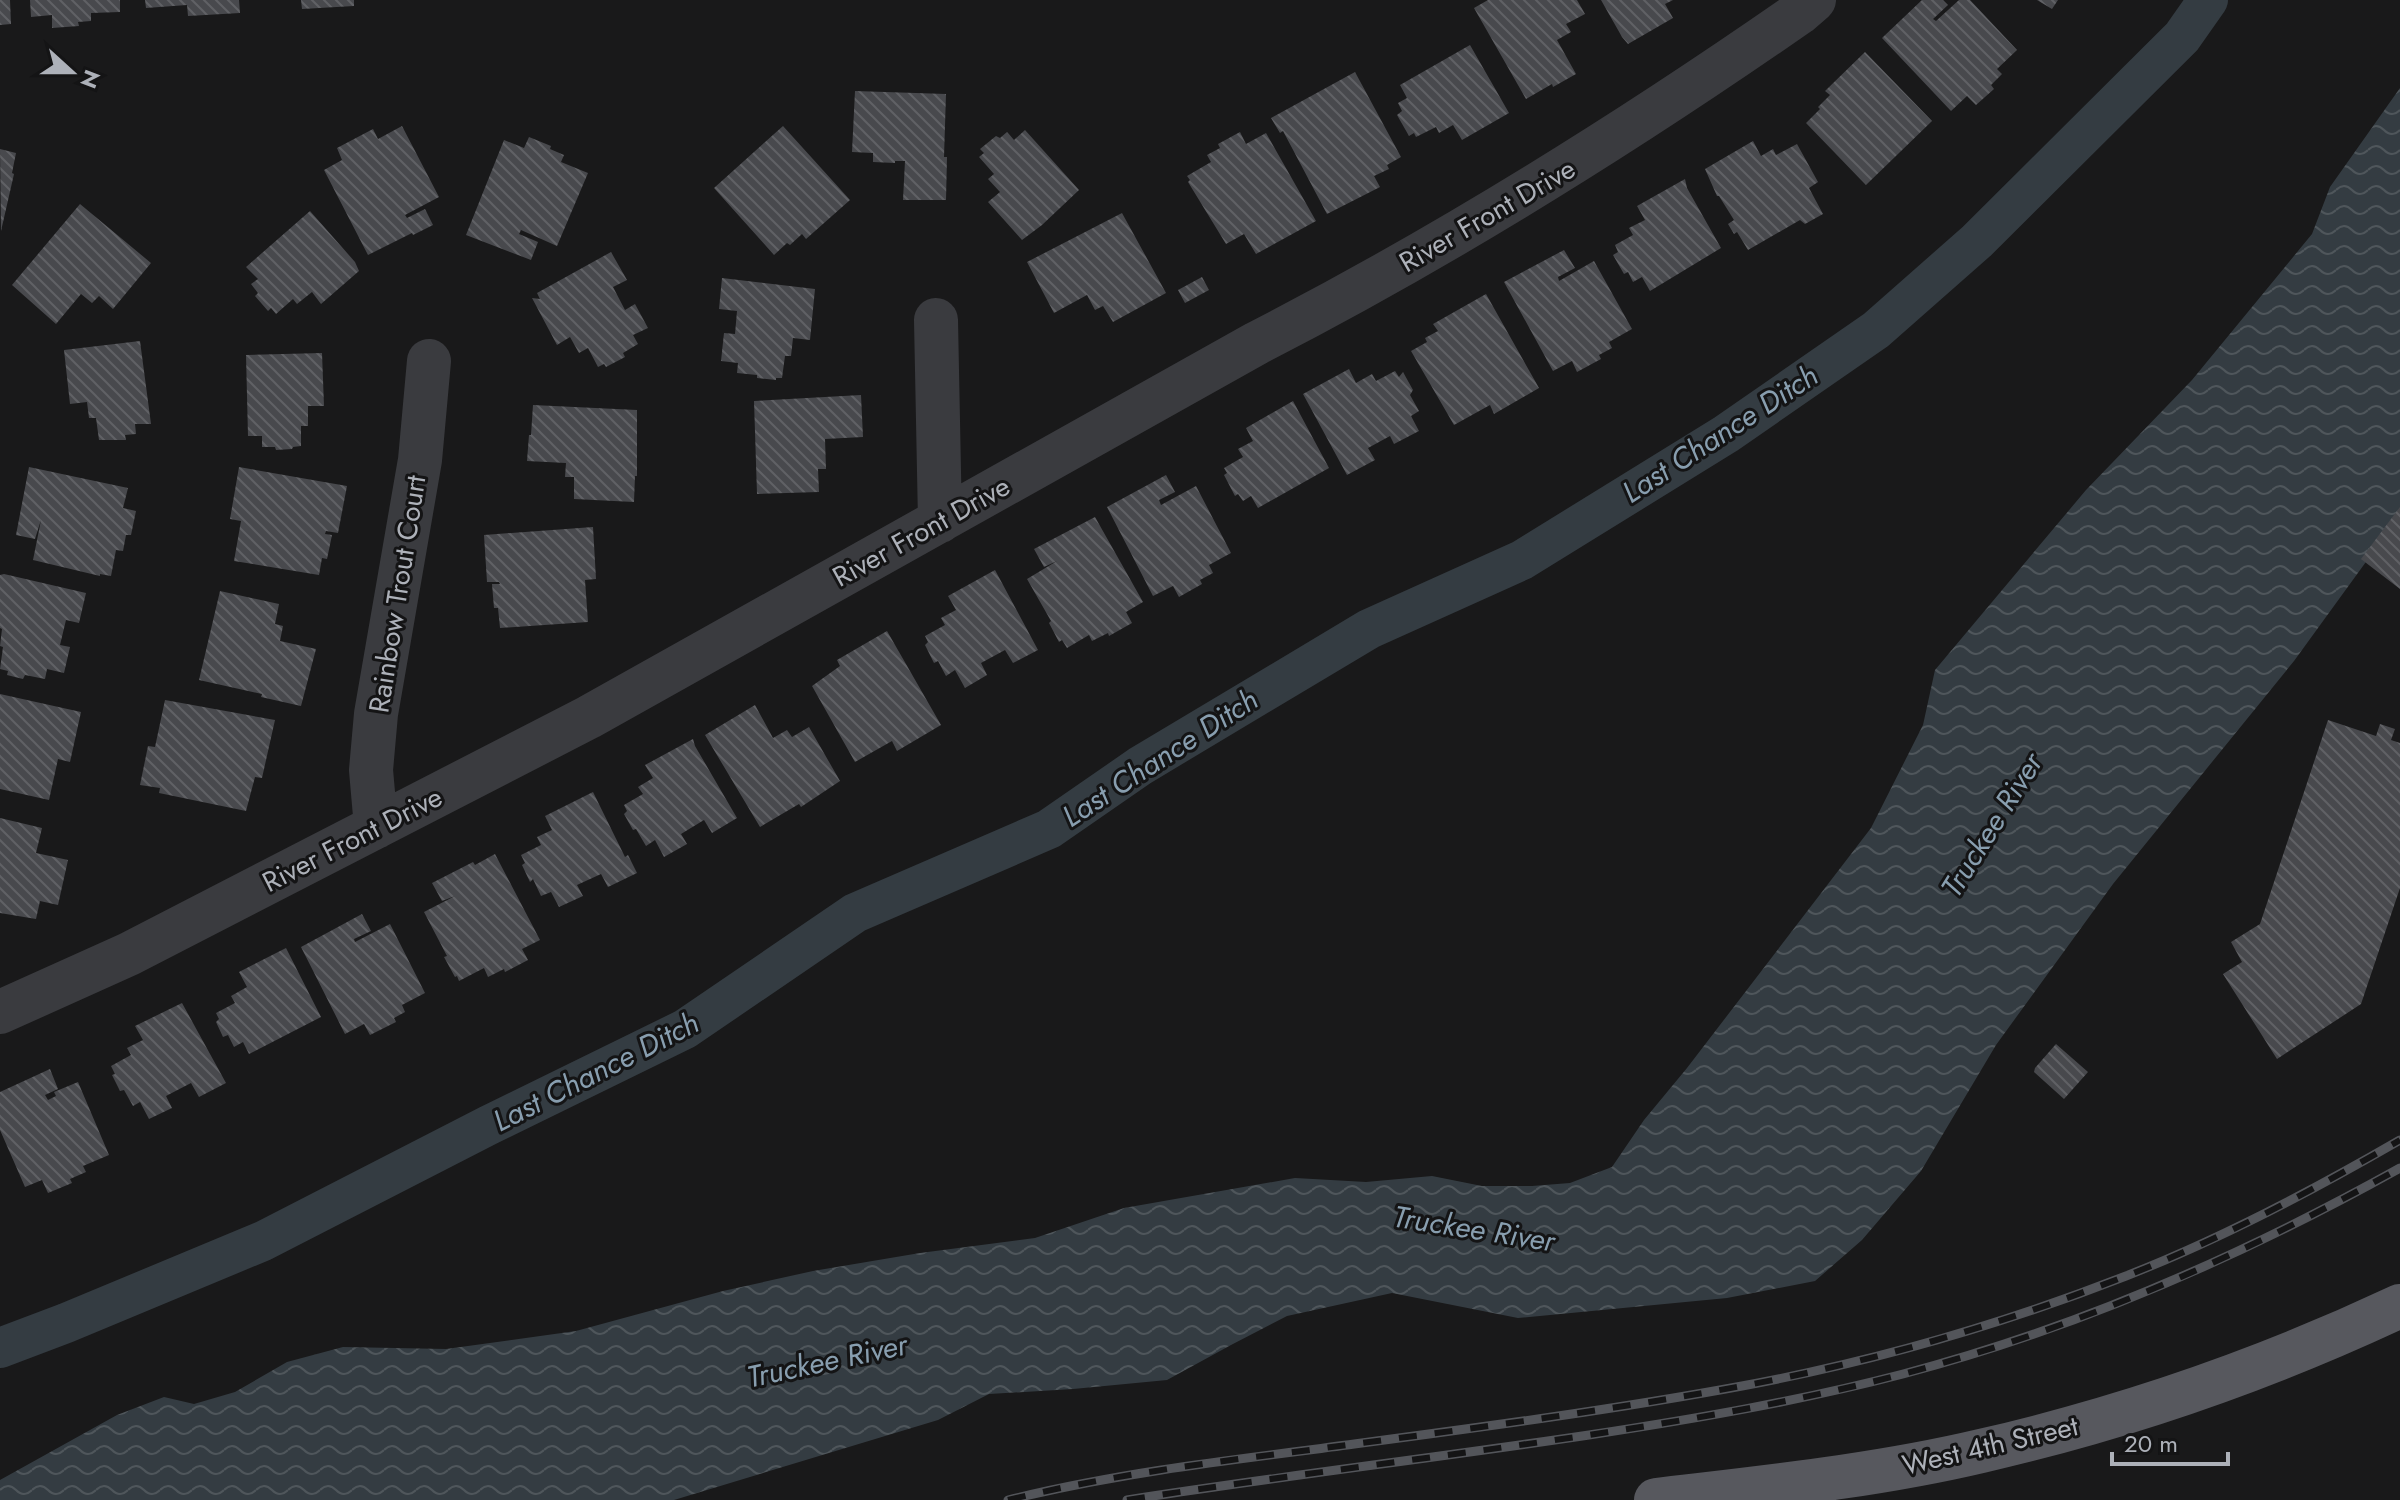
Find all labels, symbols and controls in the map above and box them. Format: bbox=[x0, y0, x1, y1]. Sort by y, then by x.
north arrow bbox=[32, 32, 112, 112]
text: N bbox=[73, 65, 109, 93]
street label: River Front Drive bbox=[1392, 148, 1583, 283]
water label: Last Chance Ditch bbox=[1613, 354, 1826, 513]
street label: River Front Drive bbox=[825, 466, 1017, 597]
street label: Rainbow Trout Court bbox=[358, 472, 437, 716]
water label: Last Chance Ditch bbox=[1053, 678, 1266, 837]
water label: Truckee River bbox=[1930, 743, 2054, 905]
street label: River Front Drive bbox=[255, 776, 449, 902]
water label: Last Chance Ditch bbox=[485, 1001, 706, 1142]
water label: Truckee River bbox=[1390, 1195, 1560, 1263]
water label: Truckee River bbox=[743, 1322, 913, 1398]
street label: West 4th Street bbox=[1898, 1405, 2082, 1486]
scale bar bbox=[2112, 1416, 2228, 1466]
text: 20 m bbox=[2124, 1426, 2178, 1461]

